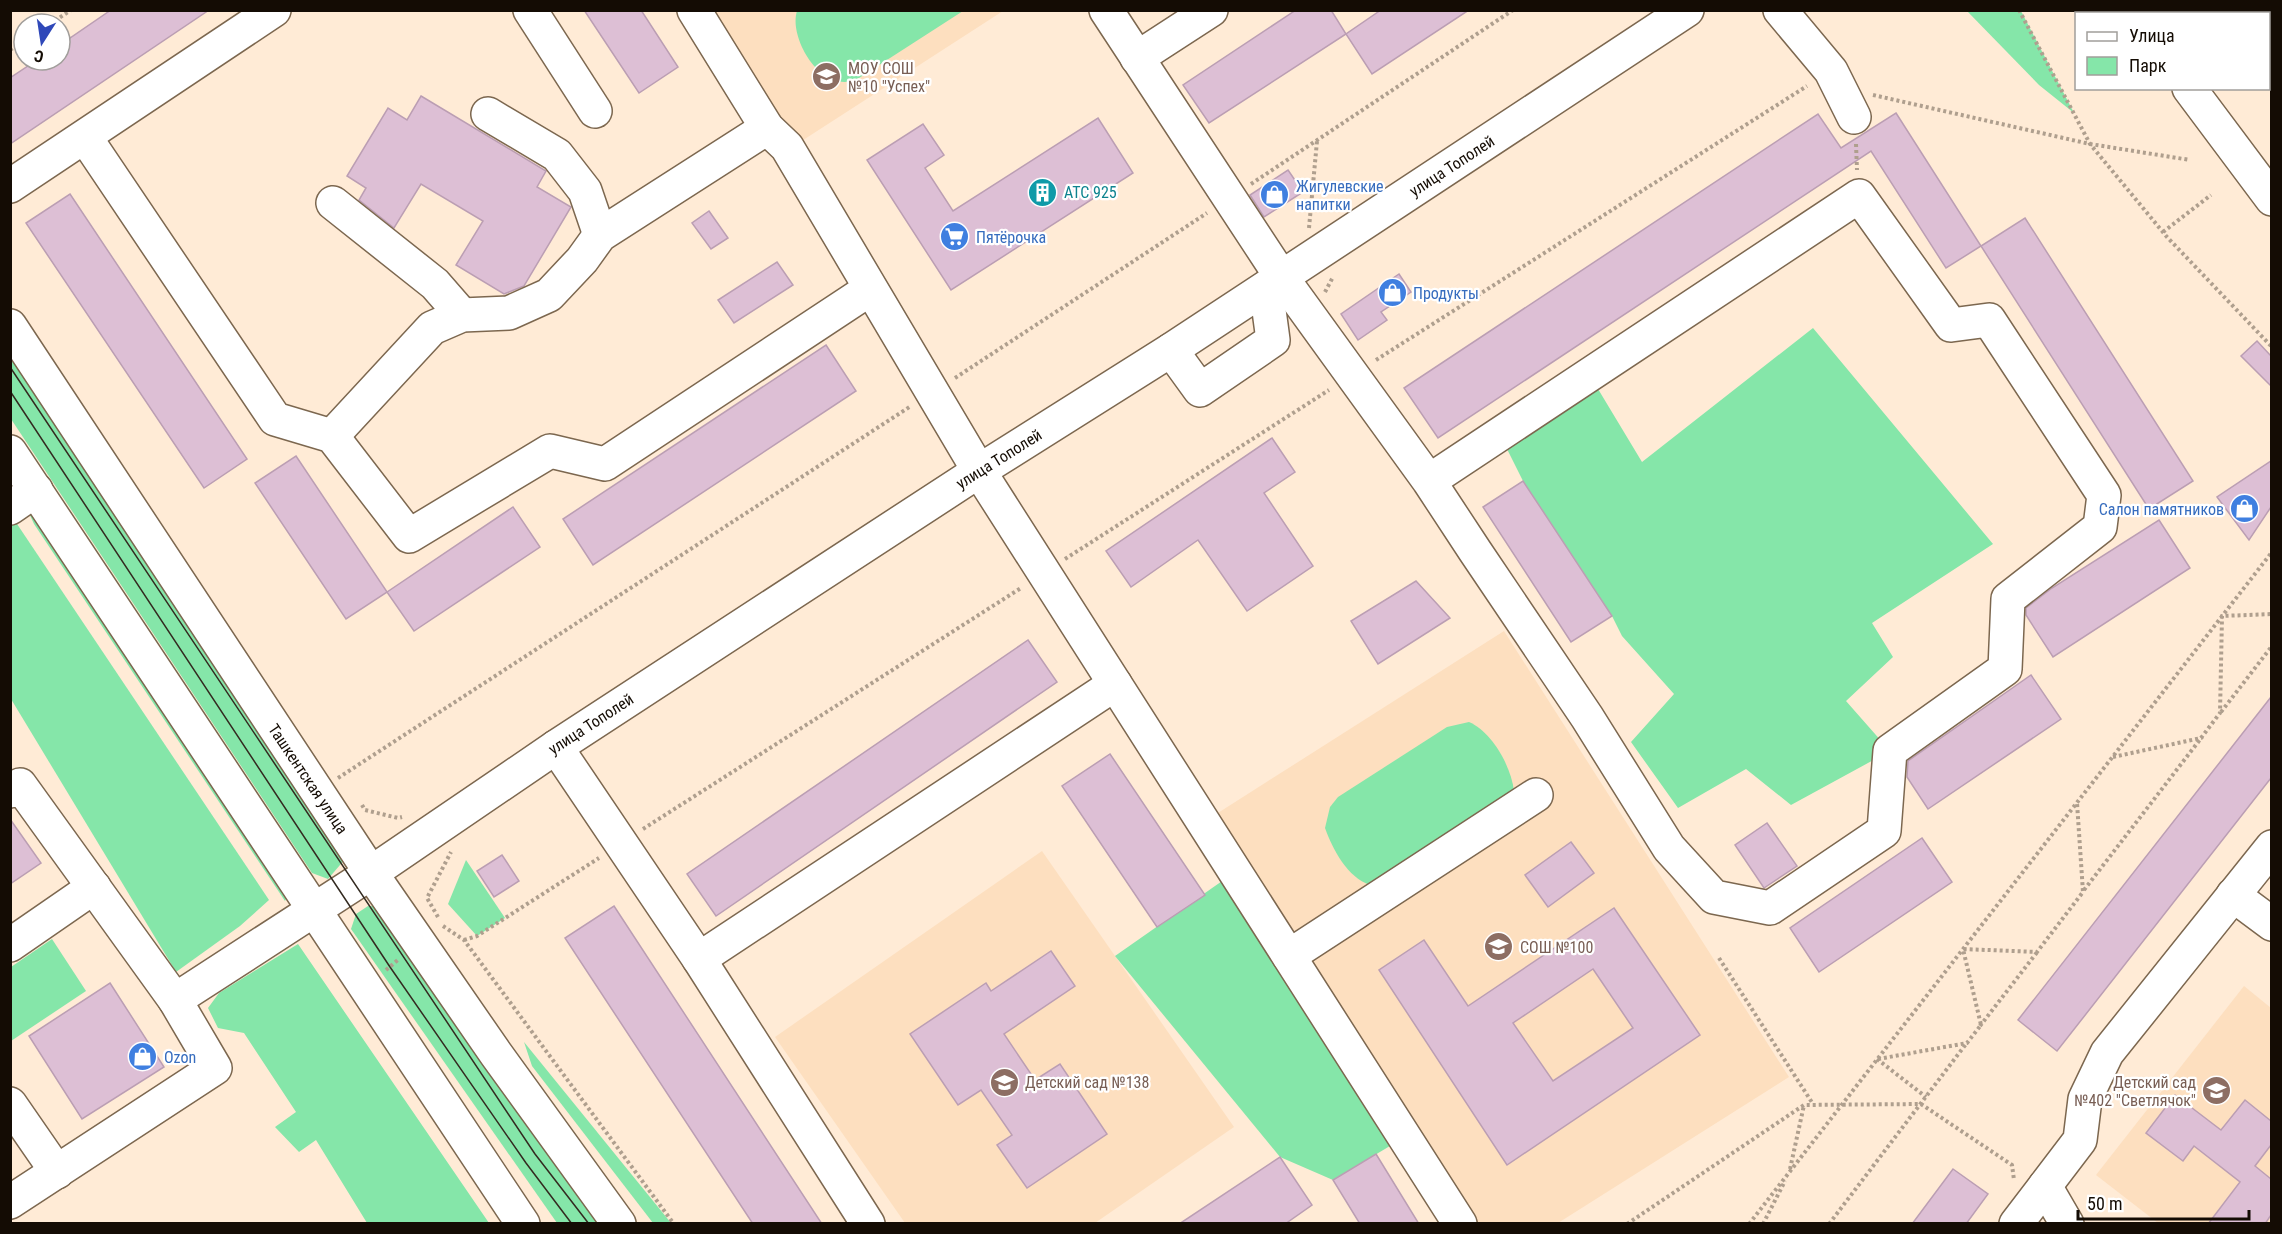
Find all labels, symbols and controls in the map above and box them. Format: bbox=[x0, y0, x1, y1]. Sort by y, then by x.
north arrow bbox=[12, 12, 72, 72]
legend bbox=[2075, 12, 2270, 90]
text: Улица bbox=[2129, 25, 2175, 46]
text: С bbox=[33, 46, 45, 66]
text: Парк bbox=[2129, 55, 2167, 76]
place label: МОУ СОШ №10 "Успех" bbox=[848, 59, 930, 96]
school or university icon: МОУ СОШ №10 "Успех" bbox=[811, 61, 843, 93]
street label: улица Тополей bbox=[1406, 131, 1498, 201]
building icon: АТС 925 bbox=[1027, 176, 1059, 208]
place label: Жигулевские напитки bbox=[1296, 177, 1384, 214]
shop icon: Жигулевские напитки bbox=[1259, 179, 1291, 211]
place label: АТС 925 bbox=[1064, 183, 1117, 202]
supermarket icon: Пятёрочка bbox=[939, 221, 971, 253]
place label: Пятёрочка bbox=[976, 228, 1046, 247]
shop icon: Продукты bbox=[1376, 277, 1408, 309]
place label: Продукты bbox=[1413, 284, 1479, 303]
street label: улица Тополей bbox=[953, 425, 1045, 493]
shop icon: Салон памятников bbox=[2229, 493, 2261, 525]
place label: Салон памятников bbox=[2099, 500, 2224, 519]
street label: улица Тополей bbox=[545, 689, 637, 759]
street label: Ташкентская улица bbox=[264, 720, 352, 838]
school or university icon: СОШ №100 bbox=[1483, 931, 1515, 963]
place label: СОШ №100 bbox=[1520, 938, 1593, 957]
shop icon: Ozon bbox=[127, 1041, 159, 1073]
place label: Ozon bbox=[164, 1048, 196, 1067]
school or university icon: Детский сад №138 bbox=[988, 1066, 1020, 1098]
place label: Детский сад №138 bbox=[1025, 1073, 1149, 1092]
place label: Детский сад №402 "Светлячок" bbox=[2074, 1073, 2196, 1110]
school or university icon: Детский сад №402 "Светлячок" bbox=[2201, 1075, 2233, 1107]
scale bar bbox=[2078, 1183, 2249, 1221]
text: 50 m bbox=[2087, 1193, 2122, 1214]

